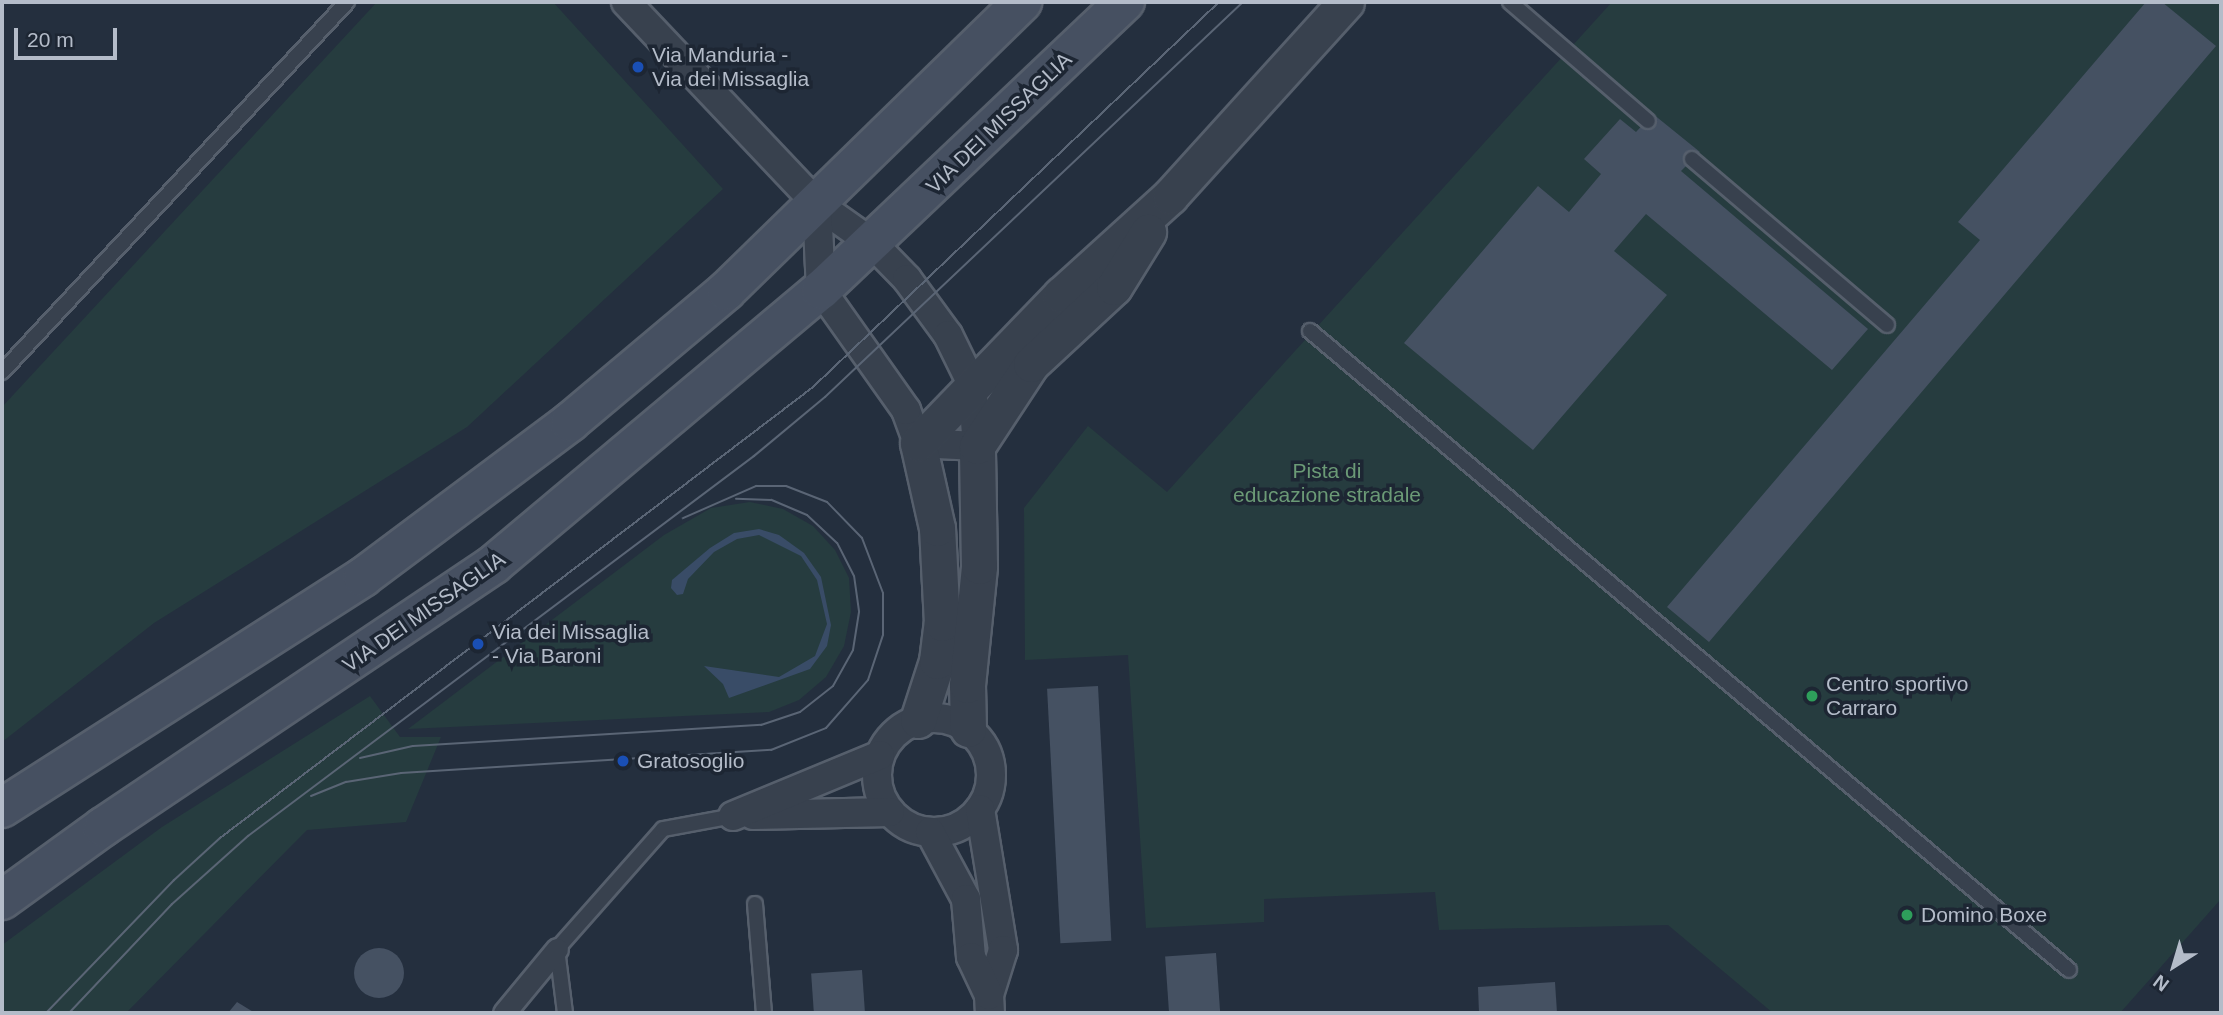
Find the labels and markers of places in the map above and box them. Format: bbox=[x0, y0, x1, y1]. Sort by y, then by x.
place label: Via Manduria - Via dei Missaglia bbox=[652, 42, 809, 92]
marker: Via Manduria - Via dei Missaglia bbox=[630, 59, 646, 75]
place label: Via dei Missaglia - Via Baroni bbox=[492, 619, 649, 669]
marker: Via dei Missaglia - Via Baroni bbox=[470, 636, 486, 652]
place label: Centro sportivo Carraro bbox=[1826, 671, 1968, 721]
marker: Centro sportivo Carraro bbox=[1804, 688, 1820, 704]
place label: Gratosoglio bbox=[637, 748, 744, 774]
marker: Gratosoglio bbox=[615, 753, 631, 769]
place label: Domino Boxe bbox=[1921, 902, 2047, 928]
marker: Domino Boxe bbox=[1899, 907, 1915, 923]

